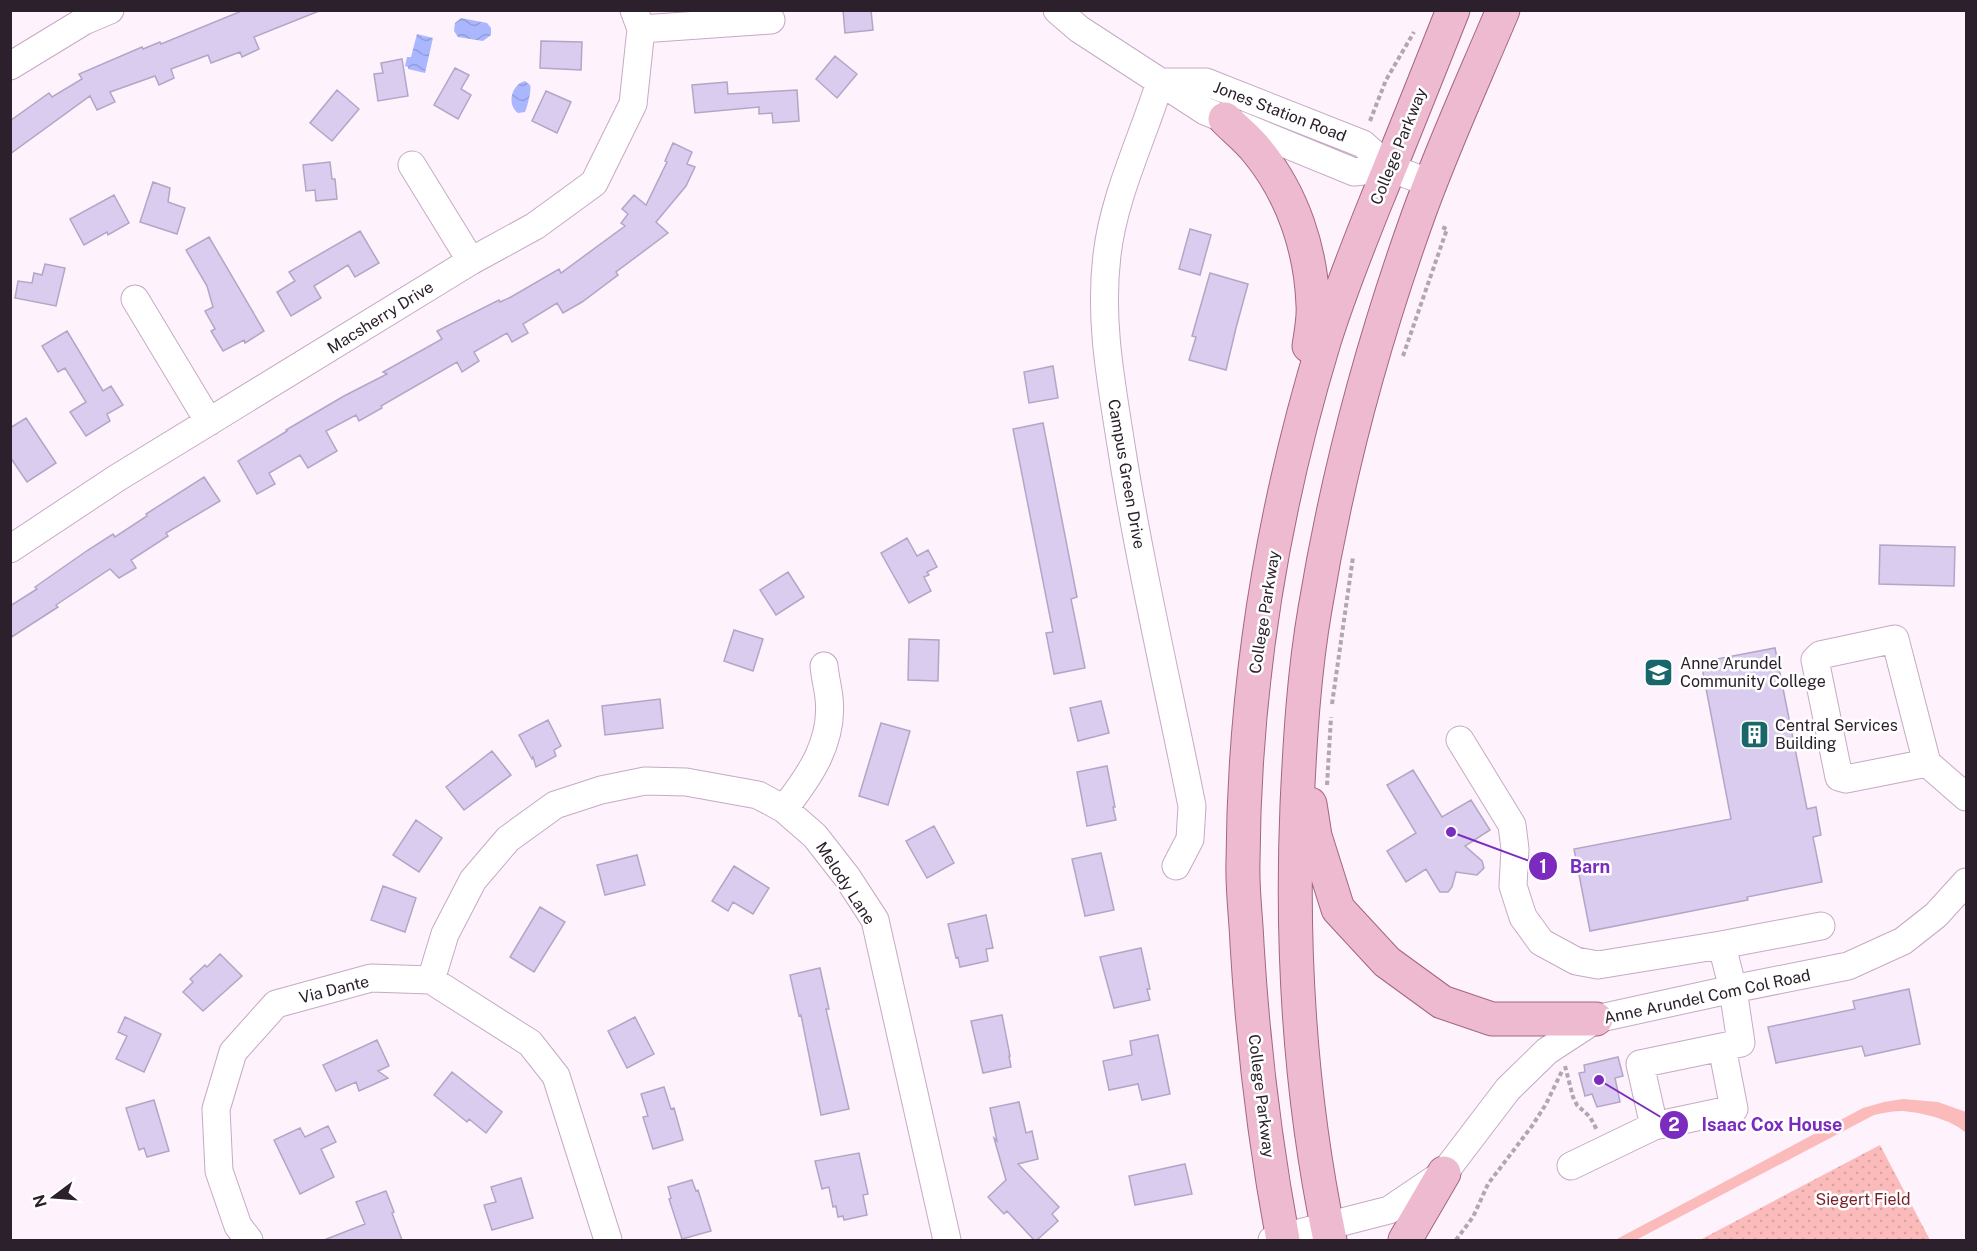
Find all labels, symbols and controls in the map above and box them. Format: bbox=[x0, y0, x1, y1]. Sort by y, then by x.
street label: Jones Station Road bbox=[1211, 77, 1349, 146]
street label: College Parkway bbox=[1366, 85, 1431, 207]
street label: Macsherry Drive bbox=[324, 277, 437, 358]
street label: Campus Green Drive bbox=[1104, 398, 1149, 550]
street label: College Parkway bbox=[1245, 549, 1284, 675]
place label: Anne Arundel Community College bbox=[1680, 654, 1826, 691]
school or university icon: Anne Arundel Community College bbox=[1643, 656, 1675, 688]
place label: Central Services Building bbox=[1775, 716, 1898, 753]
building icon: Central Services Building bbox=[1738, 718, 1770, 750]
street label: Melody Lane bbox=[812, 838, 879, 928]
callout: Barn bbox=[1528, 848, 1622, 884]
text: 1 bbox=[1539, 856, 1547, 877]
text: Barn bbox=[1570, 856, 1610, 877]
street label: Anne Arundel Com Col Road bbox=[1602, 965, 1812, 1028]
street label: Via Dante bbox=[297, 972, 371, 1007]
street label: College Parkway bbox=[1244, 1033, 1279, 1159]
callout: Isaac Cox House bbox=[1659, 1107, 1854, 1143]
text: 2 bbox=[1668, 1114, 1680, 1135]
text: Isaac Cox House bbox=[1702, 1114, 1842, 1135]
north arrow bbox=[24, 1167, 84, 1227]
park label: Siegert Field bbox=[1815, 1190, 1911, 1209]
text: N bbox=[29, 1192, 51, 1210]

